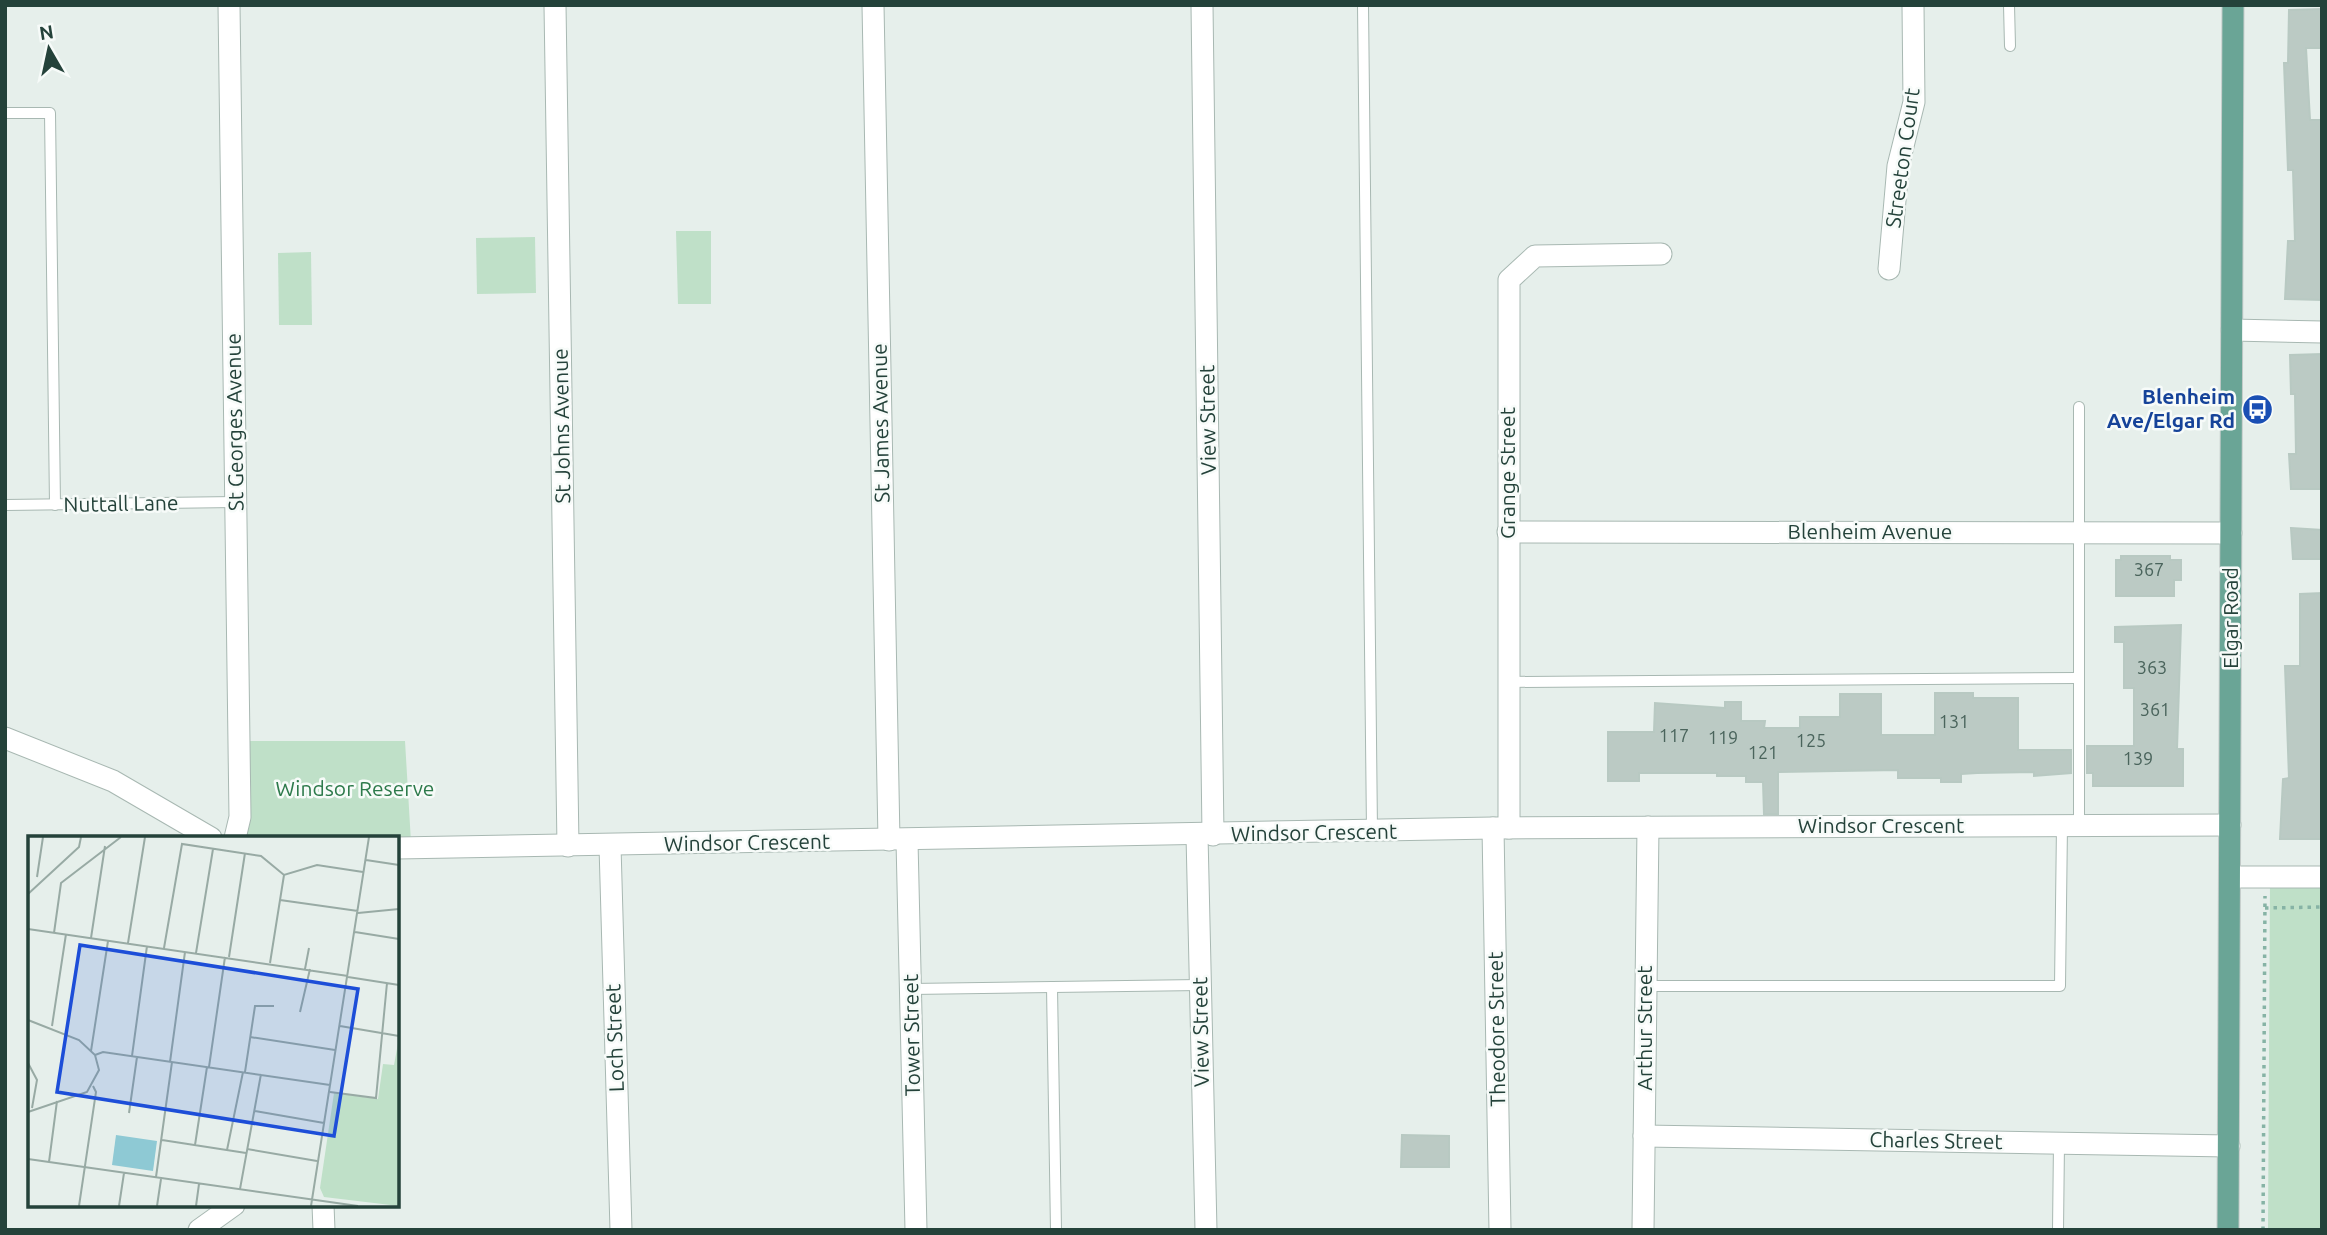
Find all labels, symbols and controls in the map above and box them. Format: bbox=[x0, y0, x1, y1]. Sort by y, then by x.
north arrow bbox=[14, 14, 84, 84]
text: N bbox=[38, 20, 55, 44]
street label: Streeton Court bbox=[1880, 86, 1924, 229]
street label: St Georges Avenue bbox=[220, 333, 248, 511]
street label: St James Avenue bbox=[867, 343, 893, 503]
street label: St Johns Avenue bbox=[548, 348, 574, 504]
street label: View Street bbox=[1194, 365, 1220, 475]
place label: Blenheim Ave/Elgar Rd bbox=[2107, 384, 2235, 432]
bus stop icon: Blenheim Ave/Elgar Rd bbox=[2241, 392, 2275, 426]
street label: Grange Street bbox=[1495, 407, 1519, 539]
street label: Nuttall Lane bbox=[63, 490, 179, 516]
street label: Blenheim Avenue bbox=[1788, 519, 1952, 543]
house number: 367 bbox=[2134, 559, 2164, 579]
street label: Elgar Road bbox=[2218, 567, 2242, 669]
house number: 363 bbox=[2137, 657, 2167, 677]
house number: 361 bbox=[2140, 699, 2170, 719]
house number: 131 bbox=[1939, 711, 1969, 731]
house number: 117 bbox=[1659, 725, 1689, 745]
house number: 119 bbox=[1708, 727, 1738, 747]
house number: 125 bbox=[1796, 730, 1826, 750]
house number: 121 bbox=[1748, 742, 1778, 762]
house number: 139 bbox=[2123, 748, 2153, 768]
park label: Windsor Reserve bbox=[276, 776, 434, 800]
street label: Windsor Crescent bbox=[1798, 813, 1964, 837]
street label: Windsor Crescent bbox=[1231, 819, 1397, 845]
street label: Windsor Crescent bbox=[664, 829, 830, 855]
inset map bbox=[28, 836, 399, 1207]
street label: Theodore Street bbox=[1483, 951, 1509, 1107]
street label: Arthur Street bbox=[1632, 965, 1656, 1091]
street label: Tower Street bbox=[898, 974, 924, 1096]
street label: View Street bbox=[1187, 977, 1213, 1087]
street label: Loch Street bbox=[600, 984, 628, 1093]
street label: Charles Street bbox=[1869, 1127, 2003, 1153]

